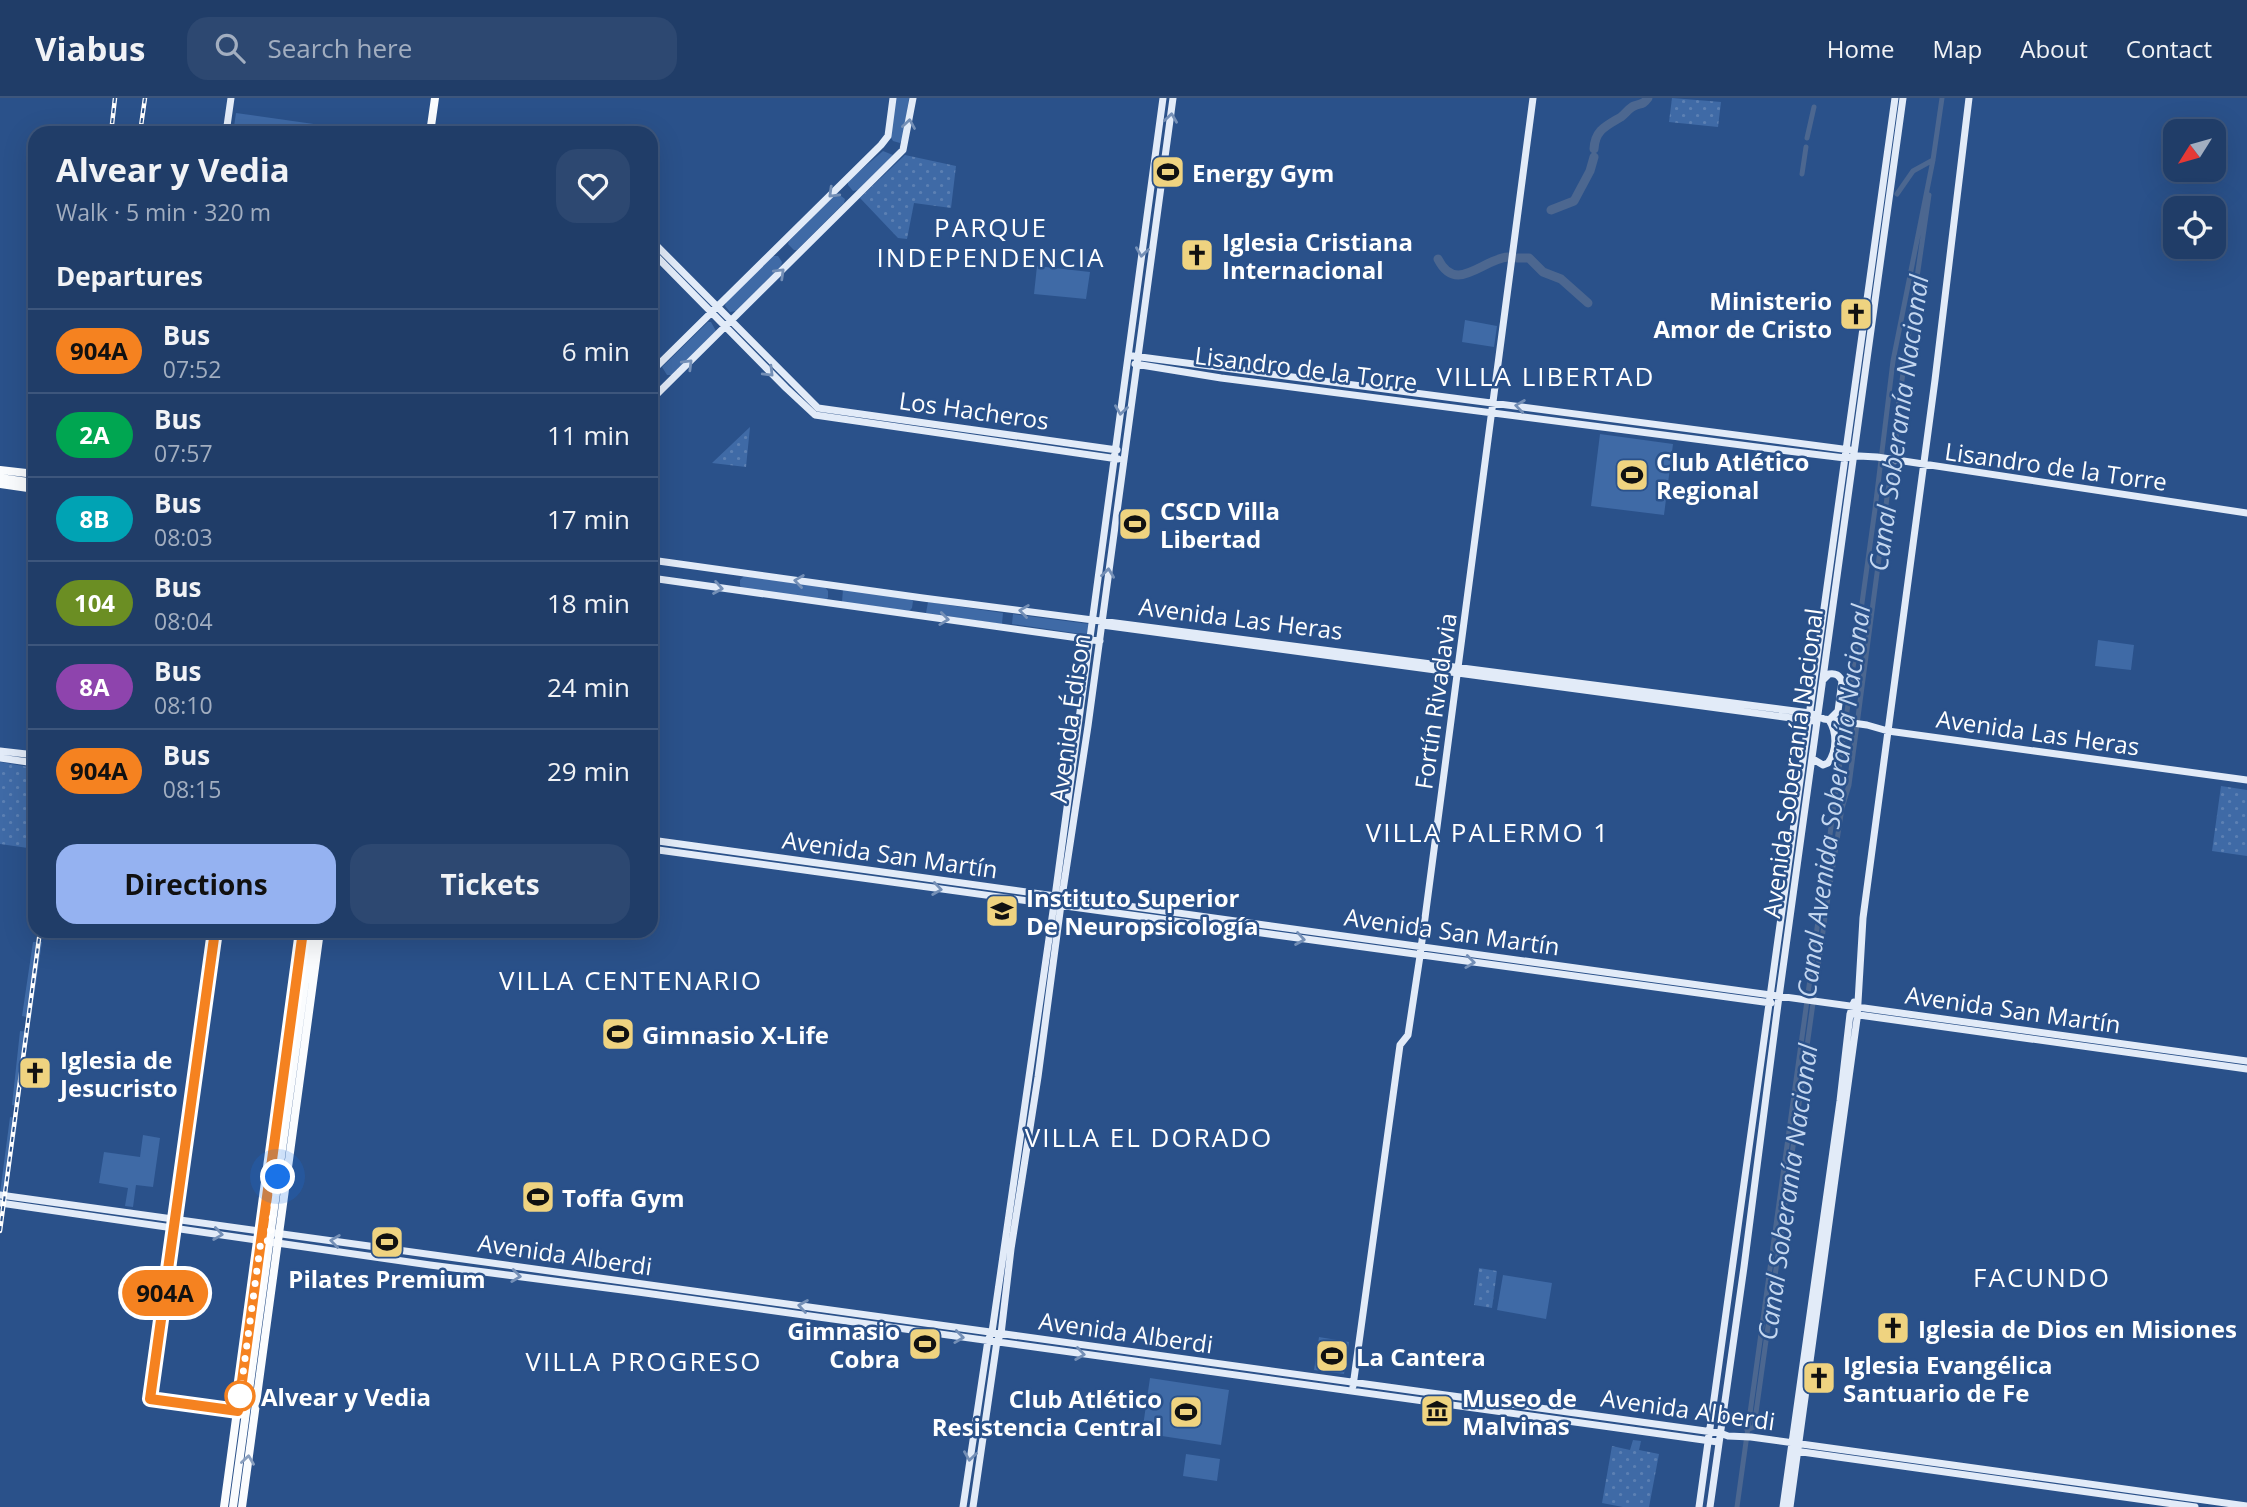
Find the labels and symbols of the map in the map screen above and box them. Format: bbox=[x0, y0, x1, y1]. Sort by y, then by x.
one-way arrow bbox=[1163, 112, 1178, 124]
one-way arrow bbox=[901, 118, 916, 130]
north arrow bbox=[2163, 119, 2226, 182]
sports icon: Energy Gym bbox=[1149, 153, 1187, 191]
place label: Energy Gym bbox=[1192, 156, 1334, 189]
one-way arrow bbox=[828, 185, 841, 198]
district label: PARQUE INDEPENDENCIA bbox=[877, 209, 1105, 275]
place label: Iglesia Cristiana Internacional bbox=[1222, 225, 1413, 286]
church icon: Iglesia Cristiana Internacional bbox=[1178, 236, 1216, 274]
one-way arrow bbox=[1135, 246, 1150, 258]
one-way arrow bbox=[771, 269, 784, 282]
water label: Canal Soberanía Nacional bbox=[1859, 271, 1937, 573]
place label: Ministerio Amor de Cristo bbox=[1654, 284, 1832, 345]
church icon: Ministerio Amor de Cristo bbox=[1837, 295, 1875, 333]
street label: Lisandro de la Torre bbox=[1193, 338, 1419, 398]
district label: VILLA LIBERTAD bbox=[1437, 358, 1655, 394]
one-way arrow bbox=[680, 360, 692, 372]
one-way arrow bbox=[761, 363, 774, 376]
street label: Los Hacheros bbox=[897, 383, 1051, 437]
one-way arrow bbox=[1514, 399, 1526, 414]
one-way arrow bbox=[1113, 404, 1128, 416]
street label: Lisandro de la Torre bbox=[1943, 434, 2169, 498]
place label: Club Atlético Regional bbox=[1656, 445, 1809, 506]
sports icon: Club Atlético Regional bbox=[1613, 456, 1651, 494]
place label: CSCD Villa Libertad bbox=[1160, 494, 1280, 555]
sports icon: CSCD Villa Libertad bbox=[1116, 505, 1154, 543]
one-way arrow bbox=[1101, 567, 1116, 579]
one-way arrow bbox=[793, 574, 805, 589]
one-way arrow bbox=[713, 580, 724, 595]
street label: Avenida Las Heras bbox=[1137, 589, 1345, 647]
water label: Canal Avenida Soberanía Nacional bbox=[1788, 601, 1879, 1000]
one-way arrow bbox=[1019, 603, 1030, 618]
street label: Avenida Soberanía Nacional bbox=[1754, 606, 1830, 920]
one-way arrow bbox=[938, 611, 950, 626]
street label: Fortín Rivadavia bbox=[1406, 611, 1464, 791]
street label: Avenida Édison bbox=[1041, 631, 1097, 805]
street label: Avenida Las Heras bbox=[1934, 701, 2142, 763]
district label: VILLA PALERMO 1 bbox=[1366, 814, 1610, 850]
street label: Avenida San Martín bbox=[780, 823, 1000, 885]
one-way arrow bbox=[931, 881, 943, 896]
place label: Instituto Superior De Neuropsicología bbox=[1026, 881, 1259, 942]
school or university icon: Instituto Superior De Neuropsicología bbox=[983, 892, 1021, 930]
street label: Avenida San Martín bbox=[1342, 900, 1562, 962]
one-way arrow bbox=[1294, 931, 1306, 946]
one-way arrow bbox=[1464, 955, 1476, 970]
district label: VILLA CENTENARIO bbox=[499, 962, 763, 998]
street label: Avenida San Martín bbox=[1903, 978, 2123, 1040]
sports icon: Gimnasio X-Life bbox=[599, 1015, 637, 1053]
place label: Gimnasio X-Life bbox=[642, 1018, 829, 1051]
water label: Canal Soberanía Nacional bbox=[1748, 1040, 1826, 1342]
place label: Iglesia de Jesucristo bbox=[58, 1043, 178, 1104]
church icon: Iglesia de Jesucristo bbox=[16, 1054, 54, 1092]
district label: VILLA EL DORADO bbox=[1025, 1119, 1273, 1155]
your location bbox=[260, 1159, 295, 1194]
sports icon: Toffa Gym bbox=[519, 1178, 557, 1216]
place label: Toffa Gym bbox=[562, 1181, 685, 1214]
sports icon: Pilates Premium bbox=[368, 1223, 406, 1261]
street label: Avenida Alberdi bbox=[476, 1225, 654, 1283]
one-way arrow bbox=[212, 1226, 223, 1241]
one-way arrow bbox=[329, 1234, 341, 1249]
district label: FACUNDO bbox=[1973, 1259, 2111, 1295]
place label: Pilates Premium bbox=[288, 1262, 486, 1295]
one-way arrow bbox=[510, 1268, 521, 1283]
line badge: 904A bbox=[116, 1270, 214, 1316]
one-way arrow bbox=[797, 1299, 809, 1314]
street label: Avenida Alberdi bbox=[1037, 1303, 1215, 1361]
church icon: Iglesia de Dios en Misiones bbox=[1874, 1309, 1912, 1347]
place label: Iglesia de Dios en Misiones bbox=[1918, 1312, 2237, 1345]
place label: Gimnasio Cobra bbox=[787, 1314, 900, 1375]
sports icon: Gimnasio Cobra bbox=[906, 1325, 944, 1363]
one-way arrow bbox=[953, 1329, 965, 1344]
sports icon: La Cantera bbox=[1313, 1337, 1351, 1375]
place label: La Cantera bbox=[1356, 1340, 1486, 1373]
district label: VILLA PROGRESO bbox=[526, 1343, 762, 1379]
one-way arrow bbox=[1074, 1346, 1086, 1361]
place label: Iglesia Evangélica Santuario de Fe bbox=[1843, 1348, 2053, 1409]
church icon: Iglesia Evangélica Santuario de Fe bbox=[1800, 1359, 1838, 1397]
place label: Alvear y Vedia bbox=[261, 1380, 431, 1413]
street label: Avenida Alberdi bbox=[1599, 1380, 1777, 1438]
marker: Alvear y Vedia bbox=[225, 1381, 255, 1411]
place label: Museo de Malvinas bbox=[1462, 1381, 1577, 1442]
place label: Club Atlético Resistencia Central bbox=[932, 1382, 1162, 1443]
museum icon: Museo de Malvinas bbox=[1418, 1392, 1456, 1430]
sports icon: Club Atlético Resistencia Central bbox=[1167, 1393, 1205, 1431]
one-way arrow bbox=[963, 1450, 978, 1462]
one-way arrow bbox=[241, 1454, 256, 1466]

